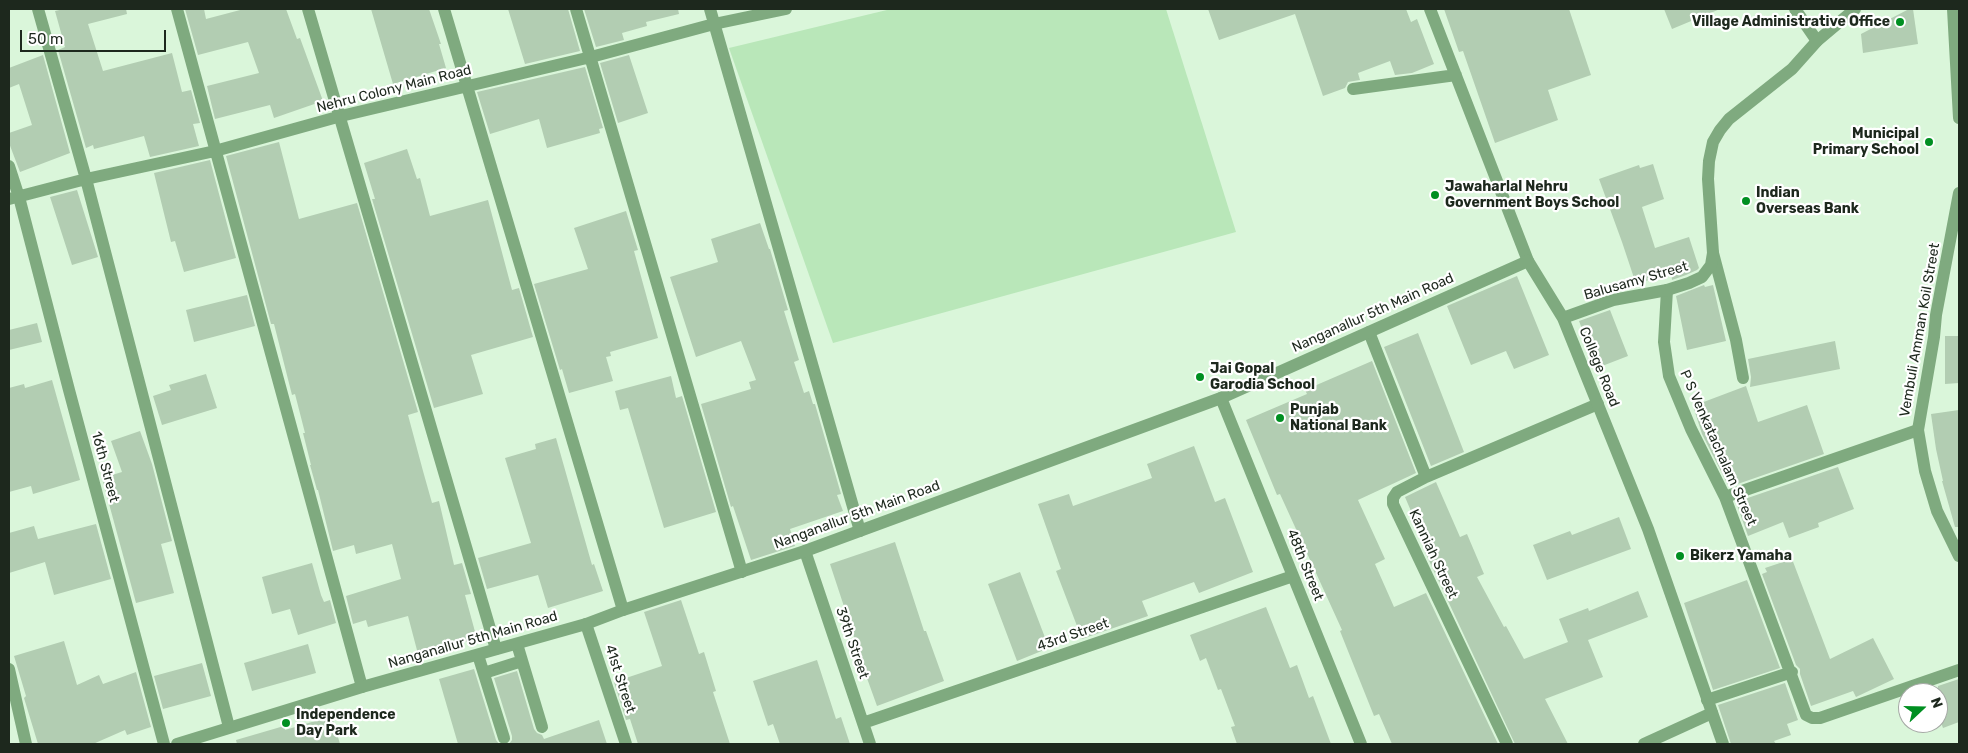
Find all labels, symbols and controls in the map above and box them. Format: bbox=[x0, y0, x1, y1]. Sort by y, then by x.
place label: Village Administrative Office bbox=[1692, 14, 1890, 30]
marker: Village Administrative Office bbox=[1894, 16, 1906, 28]
scale bar bbox=[22, 20, 169, 52]
text: 50 m bbox=[28, 30, 63, 48]
street label: Nehru Colony Main Road bbox=[315, 62, 473, 116]
place label: Municipal Primary School bbox=[1813, 126, 1919, 158]
marker: Municipal Primary School bbox=[1923, 136, 1935, 148]
place label: Jawaharlal Nehru Government Boys School bbox=[1445, 179, 1619, 212]
place label: Indian Overseas Bank bbox=[1756, 185, 1859, 218]
marker: Jawaharlal Nehru Government Boys School bbox=[1429, 189, 1441, 201]
marker: Indian Overseas Bank bbox=[1740, 195, 1752, 207]
street label: Vembuli Amman Koil Street bbox=[1896, 242, 1944, 418]
street label: Balusamy Street bbox=[1582, 258, 1690, 304]
street label: Nanganallur 5th Main Road bbox=[1290, 270, 1456, 356]
street label: College Road bbox=[1575, 325, 1623, 409]
place label: Jai Gopal Garodia School bbox=[1210, 361, 1315, 394]
street label: P S Venkatachalam Street bbox=[1676, 368, 1760, 528]
marker: Jai Gopal Garodia School bbox=[1194, 371, 1206, 383]
place label: Punjab National Bank bbox=[1290, 402, 1387, 434]
marker: Punjab National Bank bbox=[1274, 412, 1286, 424]
street label: 16th Street bbox=[88, 430, 122, 504]
street label: Nanganallur 5th Main Road bbox=[772, 477, 942, 553]
street label: Kanniah Street bbox=[1405, 507, 1461, 601]
street label: 48th Street bbox=[1283, 527, 1327, 603]
place label: Bikerz Yamaha bbox=[1690, 548, 1792, 564]
marker: Bikerz Yamaha bbox=[1674, 550, 1686, 562]
street label: 39th Street bbox=[832, 605, 872, 681]
street label: Nanganallur 5th Main Road bbox=[386, 608, 560, 672]
street label: 43rd Street bbox=[1035, 615, 1111, 655]
street label: 41st Street bbox=[601, 643, 639, 715]
north arrow bbox=[1898, 683, 1948, 733]
text: N bbox=[1927, 695, 1946, 711]
place label: Independence Day Park bbox=[296, 707, 396, 740]
marker: Independence Day Park bbox=[280, 717, 292, 729]

